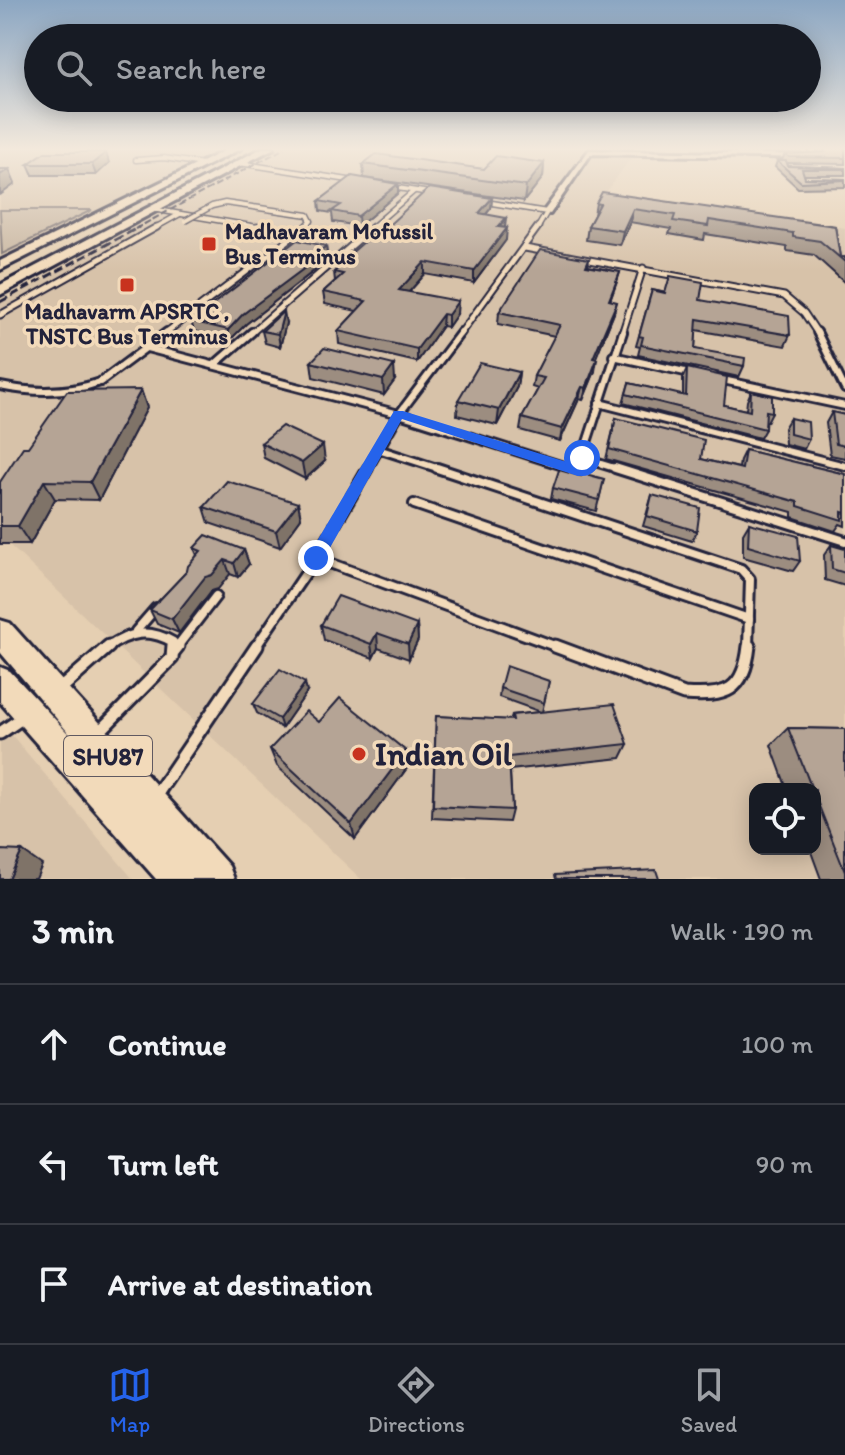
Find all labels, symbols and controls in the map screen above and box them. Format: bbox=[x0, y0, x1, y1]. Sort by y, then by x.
search box bbox=[24, 24, 821, 112]
icon: search bbox=[52, 46, 96, 90]
text: Search here bbox=[116, 50, 266, 87]
place label: Madhavaram Mofussil Bus Terminus bbox=[225, 218, 434, 270]
marker: Madhavaram Mofussil Bus Terminus bbox=[200, 235, 218, 253]
marker: Madhavarm APSRTC , TNSTC Bus Terminus bbox=[118, 276, 136, 294]
place label: Madhavarm APSRTC , TNSTC Bus Terminus bbox=[24, 298, 230, 350]
route start bbox=[564, 440, 600, 476]
route end bbox=[298, 540, 334, 576]
place label: Indian Oil bbox=[375, 735, 513, 773]
road number: SHU87 bbox=[64, 736, 152, 776]
marker: Indian Oil bbox=[350, 745, 368, 763]
map controls bbox=[749, 783, 821, 855]
button: locate bbox=[749, 783, 821, 855]
text: 3 min bbox=[32, 911, 114, 952]
text: Walk · 190 m bbox=[670, 915, 813, 947]
icon: ahead bbox=[32, 1022, 76, 1066]
text: Continue bbox=[108, 1026, 227, 1063]
text: 100 m bbox=[741, 1028, 813, 1060]
icon: left bbox=[32, 1142, 76, 1186]
text: Turn left bbox=[108, 1146, 219, 1183]
text: 90 m bbox=[756, 1148, 813, 1180]
icon: arrive bbox=[32, 1262, 76, 1306]
text: Arrive at destination bbox=[108, 1266, 372, 1303]
tab: Map bbox=[108, 1363, 152, 1438]
tab: Directions bbox=[368, 1363, 465, 1438]
tab: Saved bbox=[681, 1363, 737, 1438]

